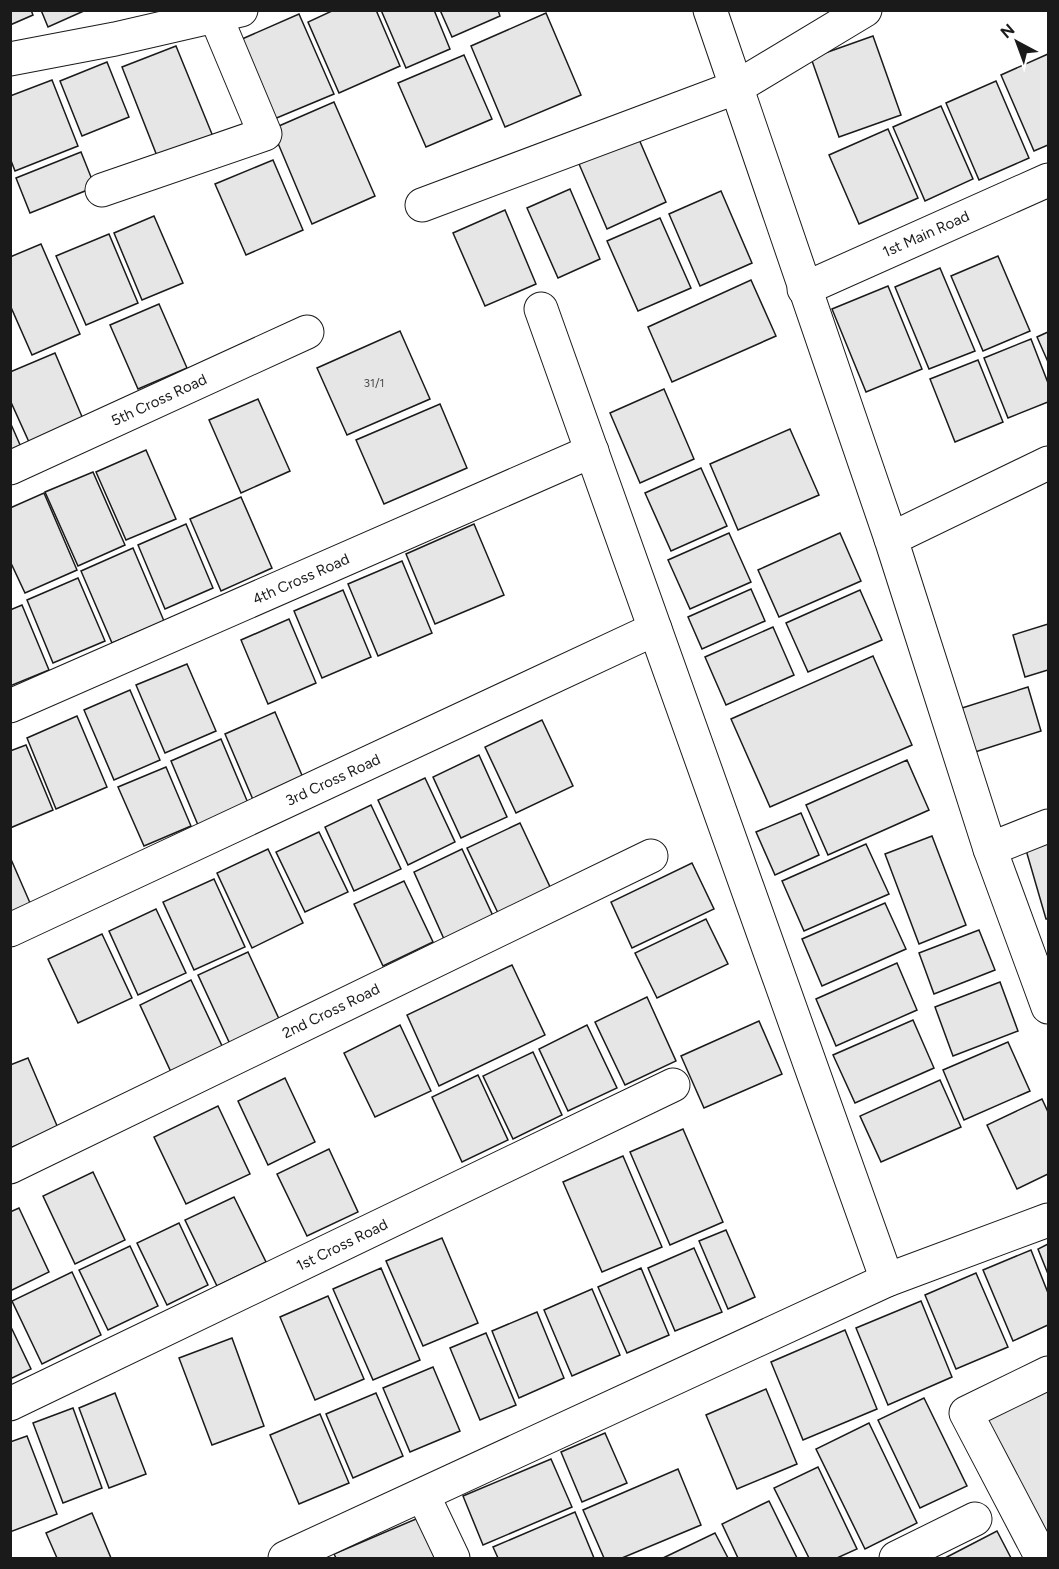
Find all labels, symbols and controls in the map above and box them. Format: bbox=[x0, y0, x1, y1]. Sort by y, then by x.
north arrow bbox=[987, 12, 1047, 72]
text: N bbox=[997, 20, 1018, 42]
street label: 1st Main Road bbox=[880, 207, 972, 261]
street label: 5th Cross Road bbox=[108, 370, 210, 430]
house number: 31/1 bbox=[363, 376, 385, 390]
street label: 4th Cross Road bbox=[250, 550, 352, 608]
street label: 3rd Cross Road bbox=[283, 750, 383, 810]
street label: 2nd Cross Road bbox=[279, 980, 383, 1042]
street label: 1st Cross Road bbox=[293, 1215, 391, 1275]

